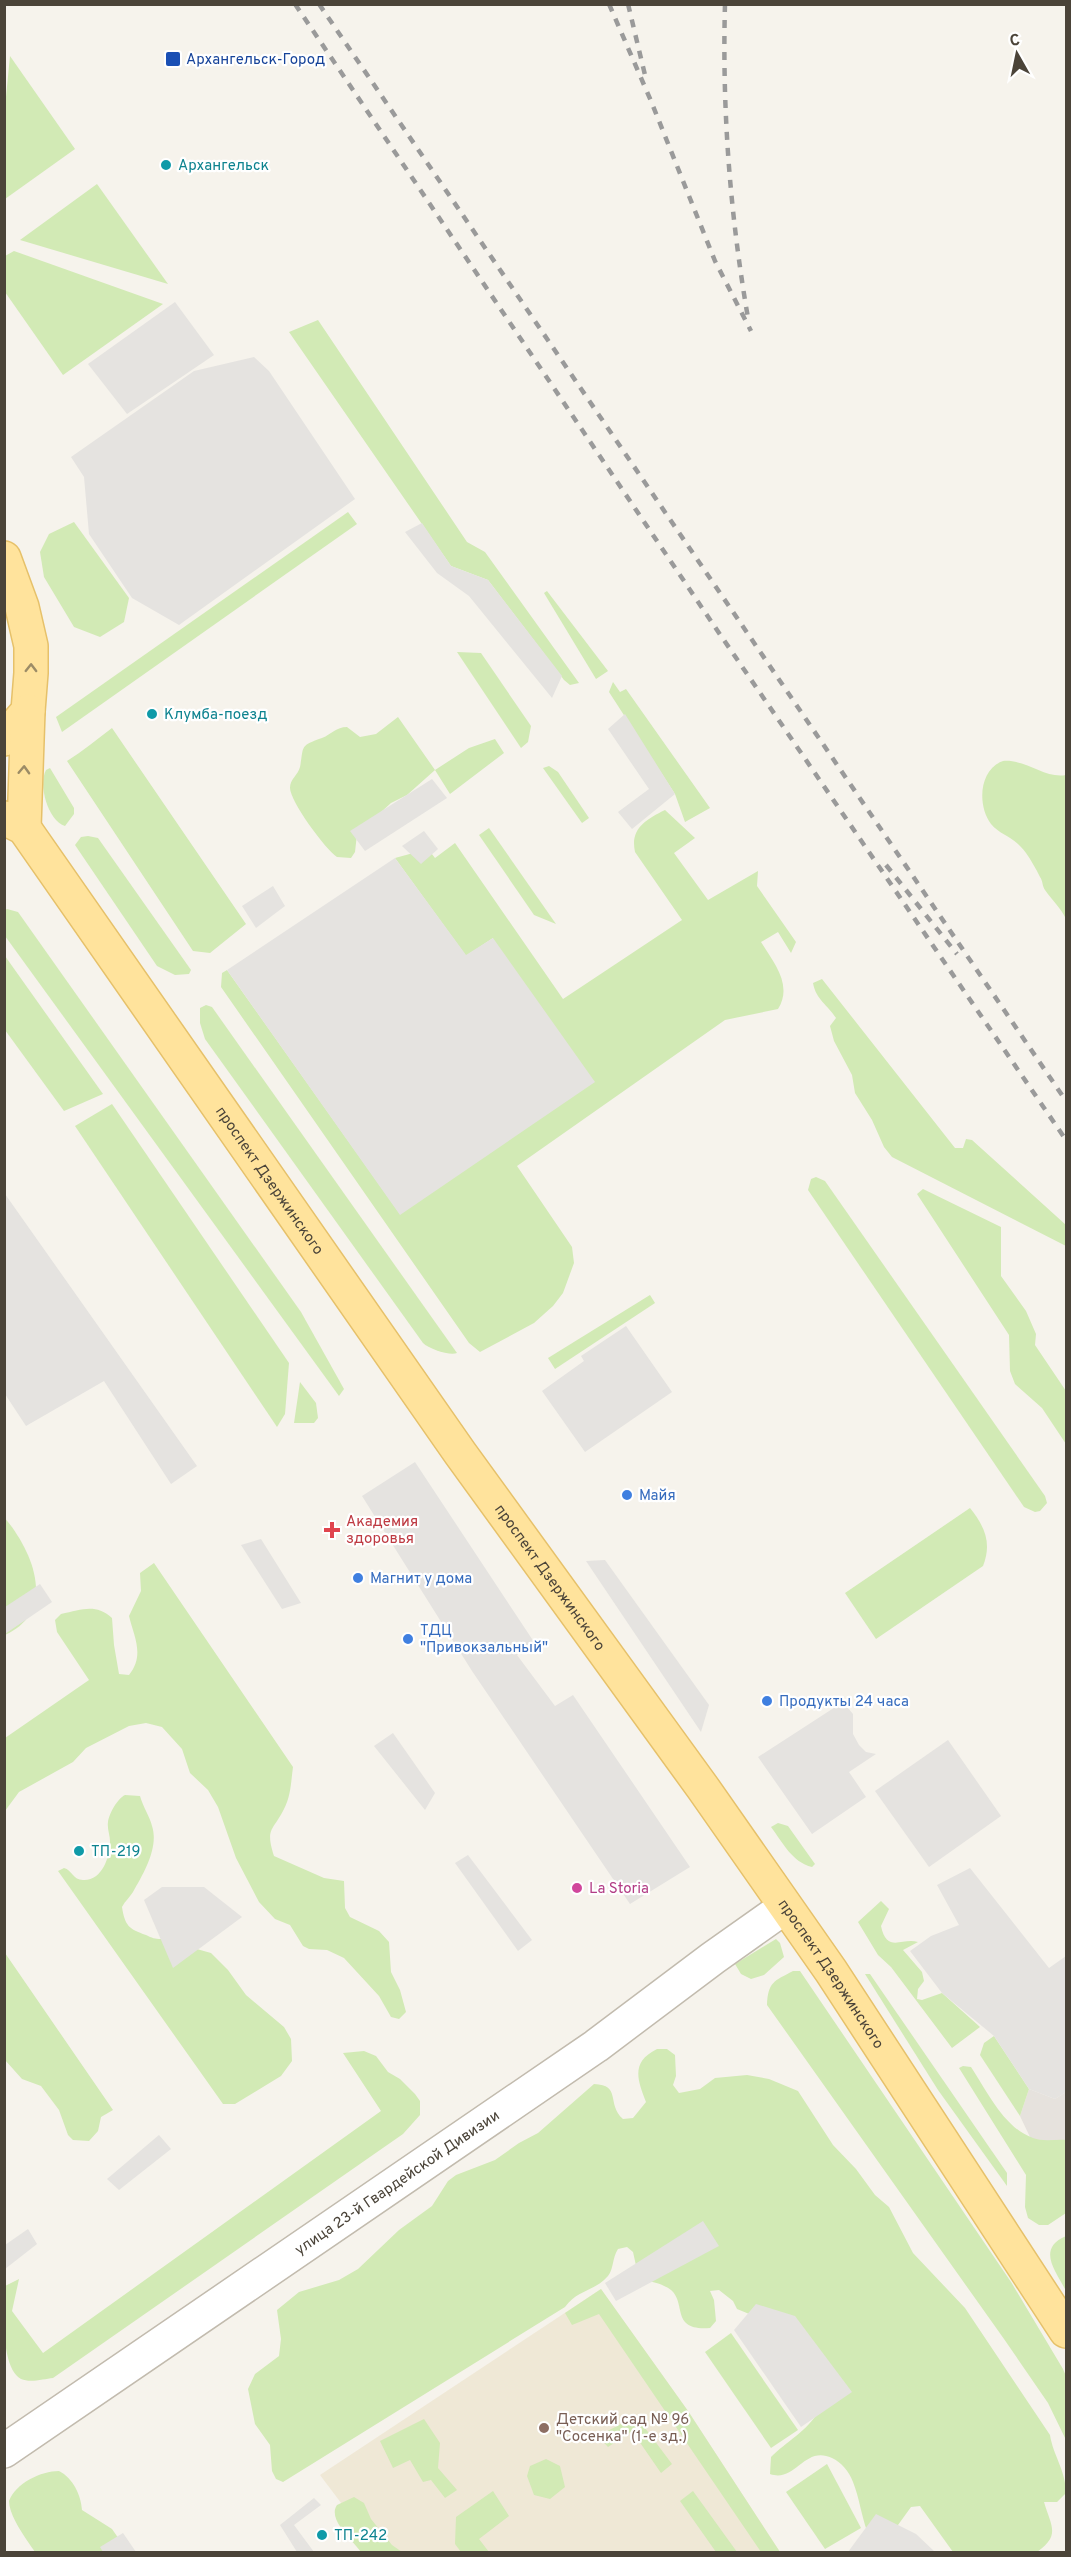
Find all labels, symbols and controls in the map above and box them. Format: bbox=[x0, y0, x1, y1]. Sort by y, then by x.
north arrow bbox=[987, 24, 1047, 84]
text: С bbox=[1008, 30, 1022, 52]
marker: Архангельск-Город bbox=[164, 50, 182, 68]
place label: Архангельск-Город bbox=[186, 51, 325, 70]
place label: Архангельск bbox=[178, 157, 269, 176]
marker: Архангельск bbox=[159, 158, 173, 172]
one-way arrow bbox=[25, 664, 37, 673]
place label: Клумба-поезд bbox=[164, 706, 267, 725]
marker: Клумба-поезд bbox=[145, 707, 159, 721]
one-way arrow bbox=[18, 765, 31, 774]
street label: проспект Дзержинского bbox=[210, 1103, 327, 1259]
place label: Майя bbox=[639, 1487, 676, 1506]
marker: Майя bbox=[620, 1488, 634, 1502]
street label: проспект Дзержинского bbox=[489, 1501, 609, 1655]
place label: Академия здоровья bbox=[346, 1513, 418, 1549]
marker: Академия здоровья bbox=[323, 1521, 341, 1539]
place label: Магнит у дома bbox=[370, 1570, 472, 1589]
marker: Магнит у дома bbox=[351, 1571, 365, 1585]
place label: ТДЦ "Привокзальный" bbox=[420, 1622, 548, 1658]
marker: ТДЦ "Привокзальный" bbox=[401, 1632, 415, 1646]
place label: Продукты 24 часа bbox=[779, 1693, 909, 1712]
marker: Продукты 24 часа bbox=[760, 1694, 774, 1708]
place label: ТП-219 bbox=[91, 1843, 140, 1862]
marker: ТП-219 bbox=[72, 1844, 86, 1858]
place label: La Storia bbox=[589, 1880, 649, 1899]
marker: La Storia bbox=[570, 1881, 584, 1895]
street label: проспект Дзержинского bbox=[773, 1896, 887, 2053]
street label: улица 23-й Гвардейской Дивизии bbox=[292, 2107, 504, 2260]
place label: Детский сад № 96 "Сосенка" (1-е зд.) bbox=[556, 2411, 689, 2447]
marker: Детский сад № 96 "Сосенка" (1-е зд.) bbox=[537, 2421, 551, 2435]
place label: ТП-242 bbox=[334, 2527, 387, 2546]
marker: ТП-242 bbox=[315, 2528, 329, 2542]

